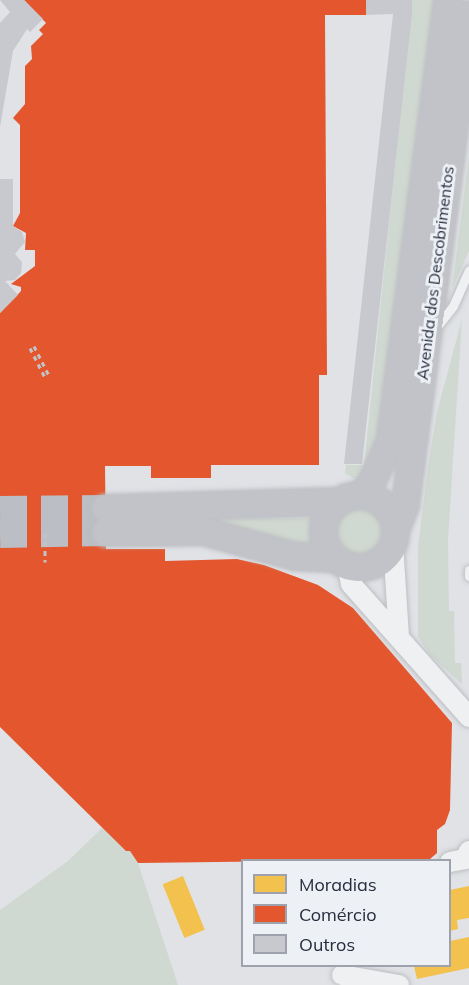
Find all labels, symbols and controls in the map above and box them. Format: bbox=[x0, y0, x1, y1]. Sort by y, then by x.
street label: Avenida dos Descobrimentos bbox=[412, 165, 458, 381]
legend bbox=[241, 859, 451, 967]
text: Moradias bbox=[299, 873, 377, 896]
text: Comércio bbox=[299, 903, 376, 926]
text: Outros bbox=[299, 933, 355, 956]

